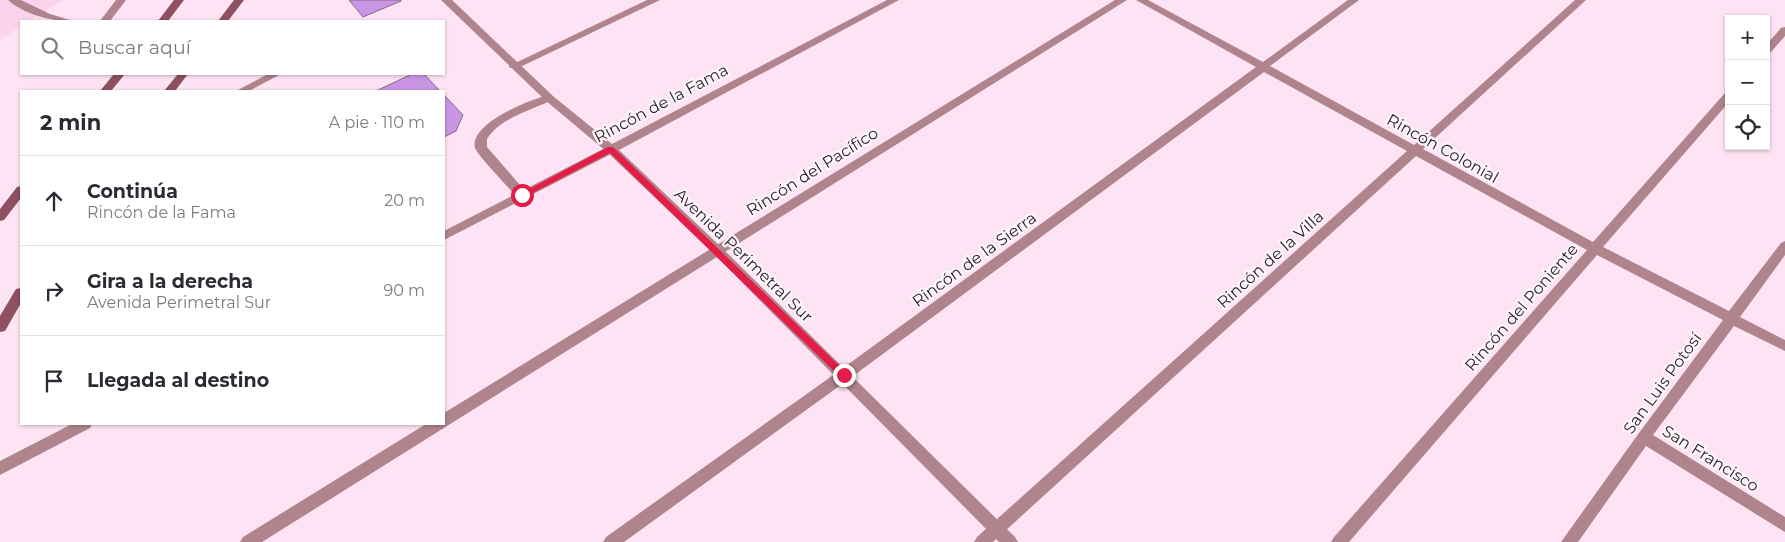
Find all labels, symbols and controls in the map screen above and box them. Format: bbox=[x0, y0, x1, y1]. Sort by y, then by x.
map controls bbox=[1725, 15, 1770, 150]
button: + bbox=[1725, 15, 1770, 60]
search box bbox=[20, 20, 445, 75]
icon: search bbox=[38, 34, 66, 62]
text: Buscar aquí bbox=[78, 36, 191, 59]
street label: Rincón de la Fama bbox=[591, 60, 731, 147]
button: − bbox=[1725, 60, 1770, 105]
button: locate bbox=[1725, 105, 1770, 150]
text: 2 min bbox=[40, 110, 101, 135]
street label: Rincón Colonial bbox=[1384, 110, 1502, 187]
text: A pie · 110 m bbox=[329, 113, 425, 132]
street label: Rincón del Pacífico bbox=[743, 123, 882, 220]
text: Continúa bbox=[87, 180, 178, 203]
route start bbox=[511, 184, 534, 207]
street label: Avenida Perimetral Sur bbox=[671, 185, 816, 326]
icon: ahead bbox=[40, 187, 68, 215]
text: 20 m bbox=[384, 191, 425, 210]
text: Rincón de la Fama bbox=[87, 203, 236, 222]
street label: Rincón de la Villa bbox=[1213, 207, 1327, 312]
street label: Rincón de la Sierra bbox=[909, 208, 1040, 311]
street label: Rincón del Poniente bbox=[1461, 240, 1582, 375]
text: Gira a la derecha bbox=[87, 270, 253, 293]
icon: right bbox=[40, 277, 68, 305]
text: 90 m bbox=[383, 281, 425, 300]
text: Avenida Perimetral Sur bbox=[87, 293, 271, 312]
street label: San Luis Potosí bbox=[1619, 328, 1706, 438]
route end bbox=[833, 364, 856, 387]
icon: arrive bbox=[40, 367, 68, 395]
text: Llegada al destino bbox=[87, 369, 269, 392]
street label: San Francisco bbox=[1659, 421, 1762, 496]

